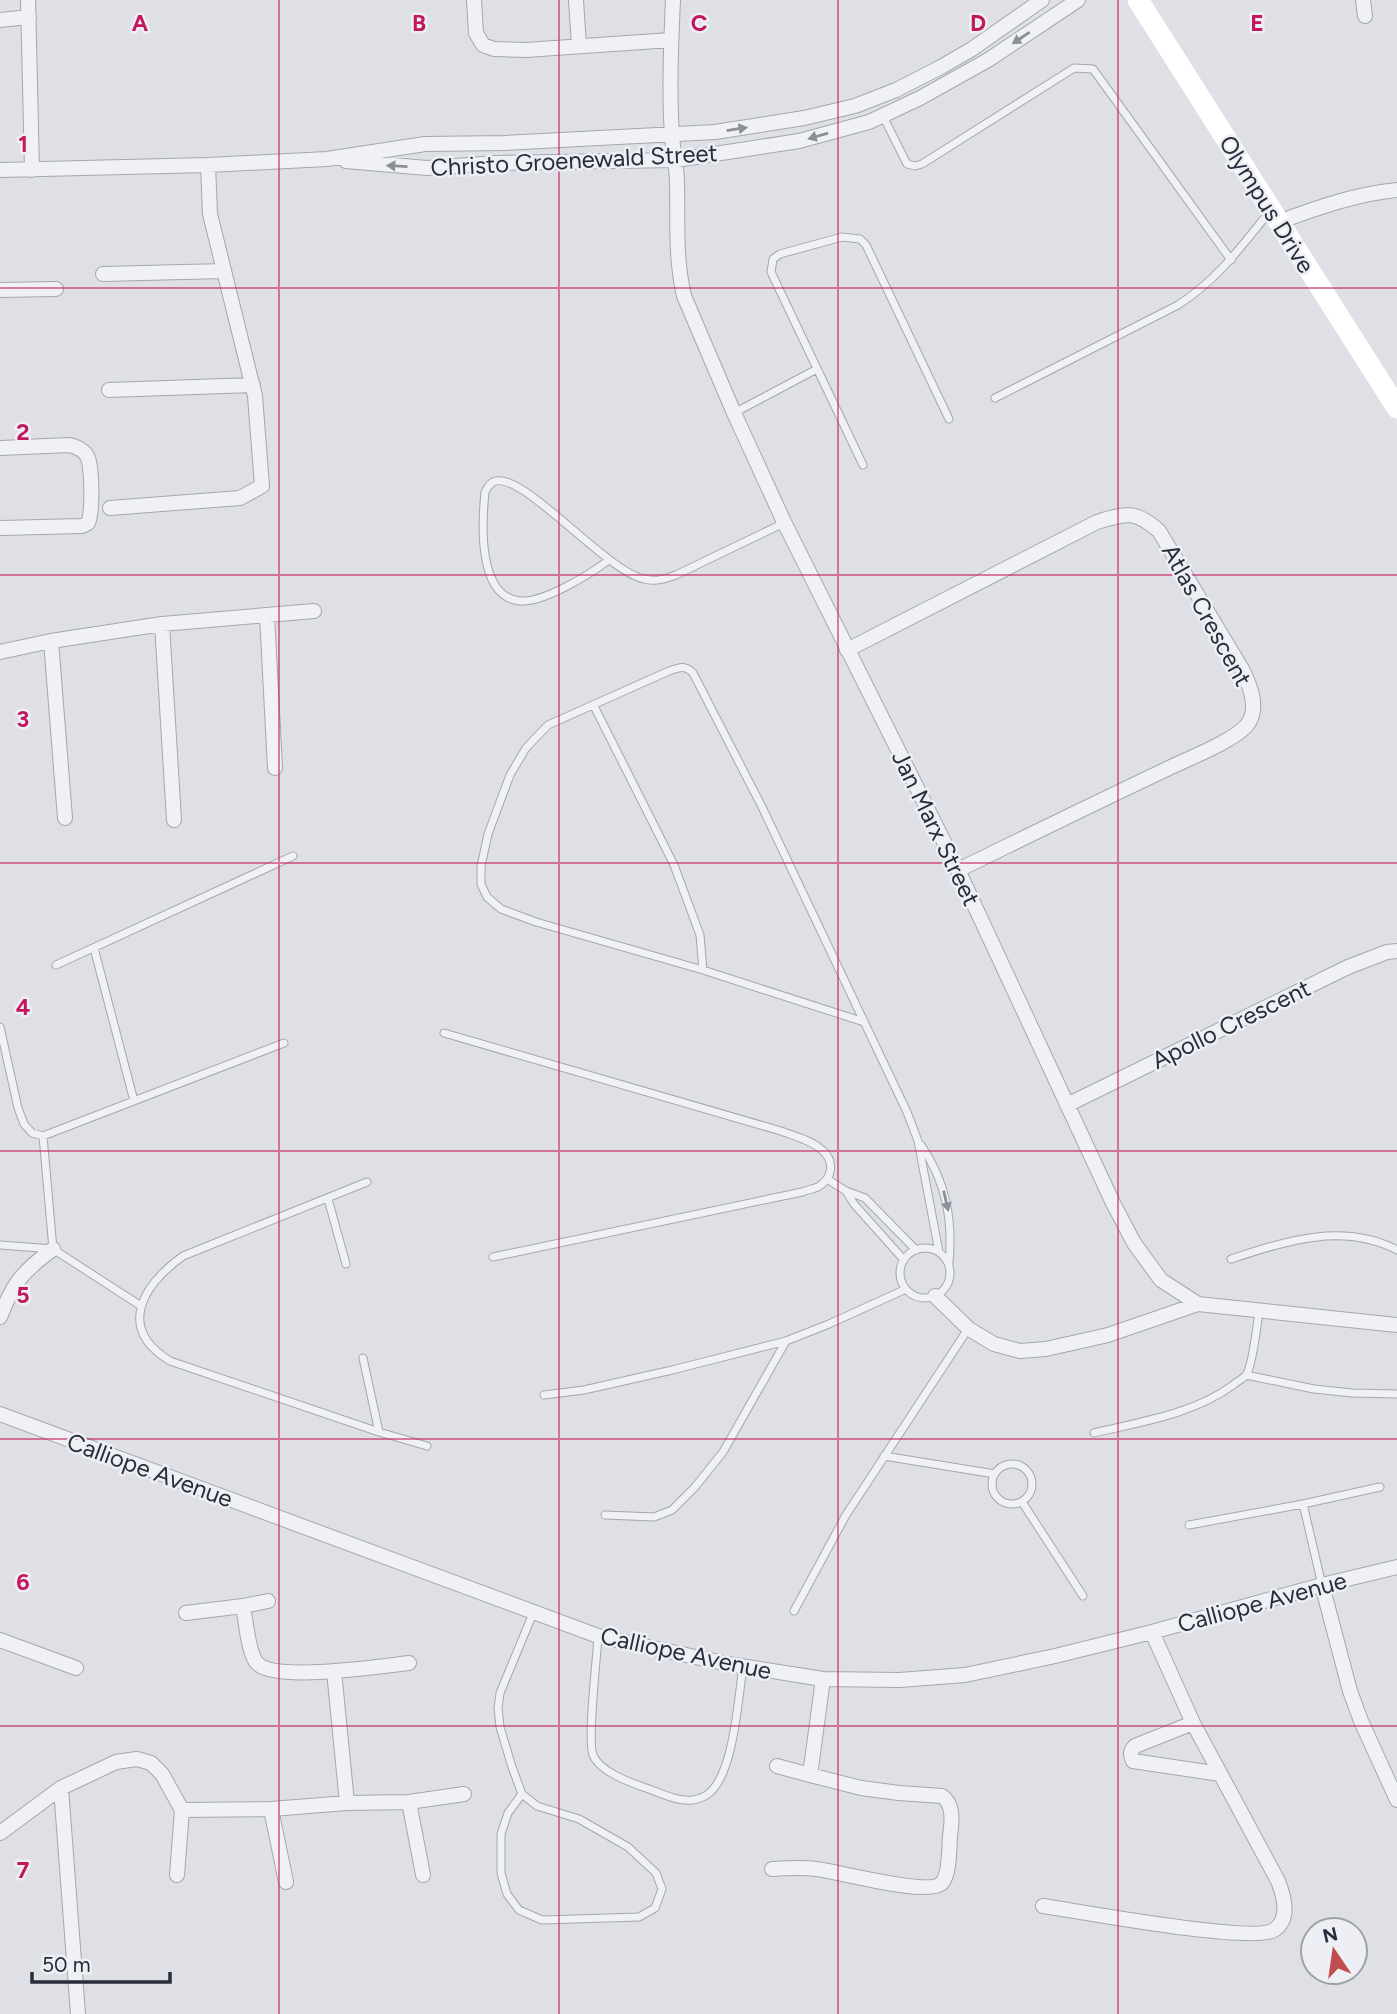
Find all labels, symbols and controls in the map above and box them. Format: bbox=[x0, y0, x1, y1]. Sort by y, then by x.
text: A bbox=[132, 9, 149, 37]
text: B bbox=[412, 9, 426, 37]
text: C bbox=[691, 9, 708, 37]
text: D bbox=[970, 9, 986, 37]
text: E bbox=[1250, 9, 1264, 37]
one-way arrow bbox=[1012, 31, 1031, 44]
one-way arrow bbox=[726, 123, 748, 134]
text: 1 bbox=[18, 130, 28, 158]
street label: Olympus Drive bbox=[1213, 130, 1321, 278]
one-way arrow bbox=[806, 131, 828, 142]
street label: Christo Groenewald Street bbox=[430, 138, 718, 182]
one-way arrow bbox=[385, 160, 407, 171]
text: 2 bbox=[16, 418, 30, 446]
street label: Atlas Crescent bbox=[1156, 539, 1258, 691]
text: 3 bbox=[17, 705, 29, 733]
street label: Jan Marx Street bbox=[886, 746, 986, 910]
street label: Apollo Crescent bbox=[1147, 973, 1315, 1075]
text: 4 bbox=[16, 993, 30, 1021]
one-way arrow bbox=[941, 1190, 952, 1212]
text: 5 bbox=[16, 1281, 30, 1309]
street label: Calliope Avenue bbox=[63, 1427, 237, 1513]
street label: Calliope Avenue bbox=[1174, 1565, 1350, 1639]
text: 6 bbox=[16, 1568, 30, 1596]
street label: Calliope Avenue bbox=[598, 1621, 774, 1685]
text: 7 bbox=[17, 1856, 30, 1884]
north arrow bbox=[1299, 1916, 1369, 1986]
text: N bbox=[1321, 1922, 1340, 1948]
scale bar bbox=[32, 1940, 170, 1984]
text: 50 m bbox=[42, 1952, 91, 1977]

